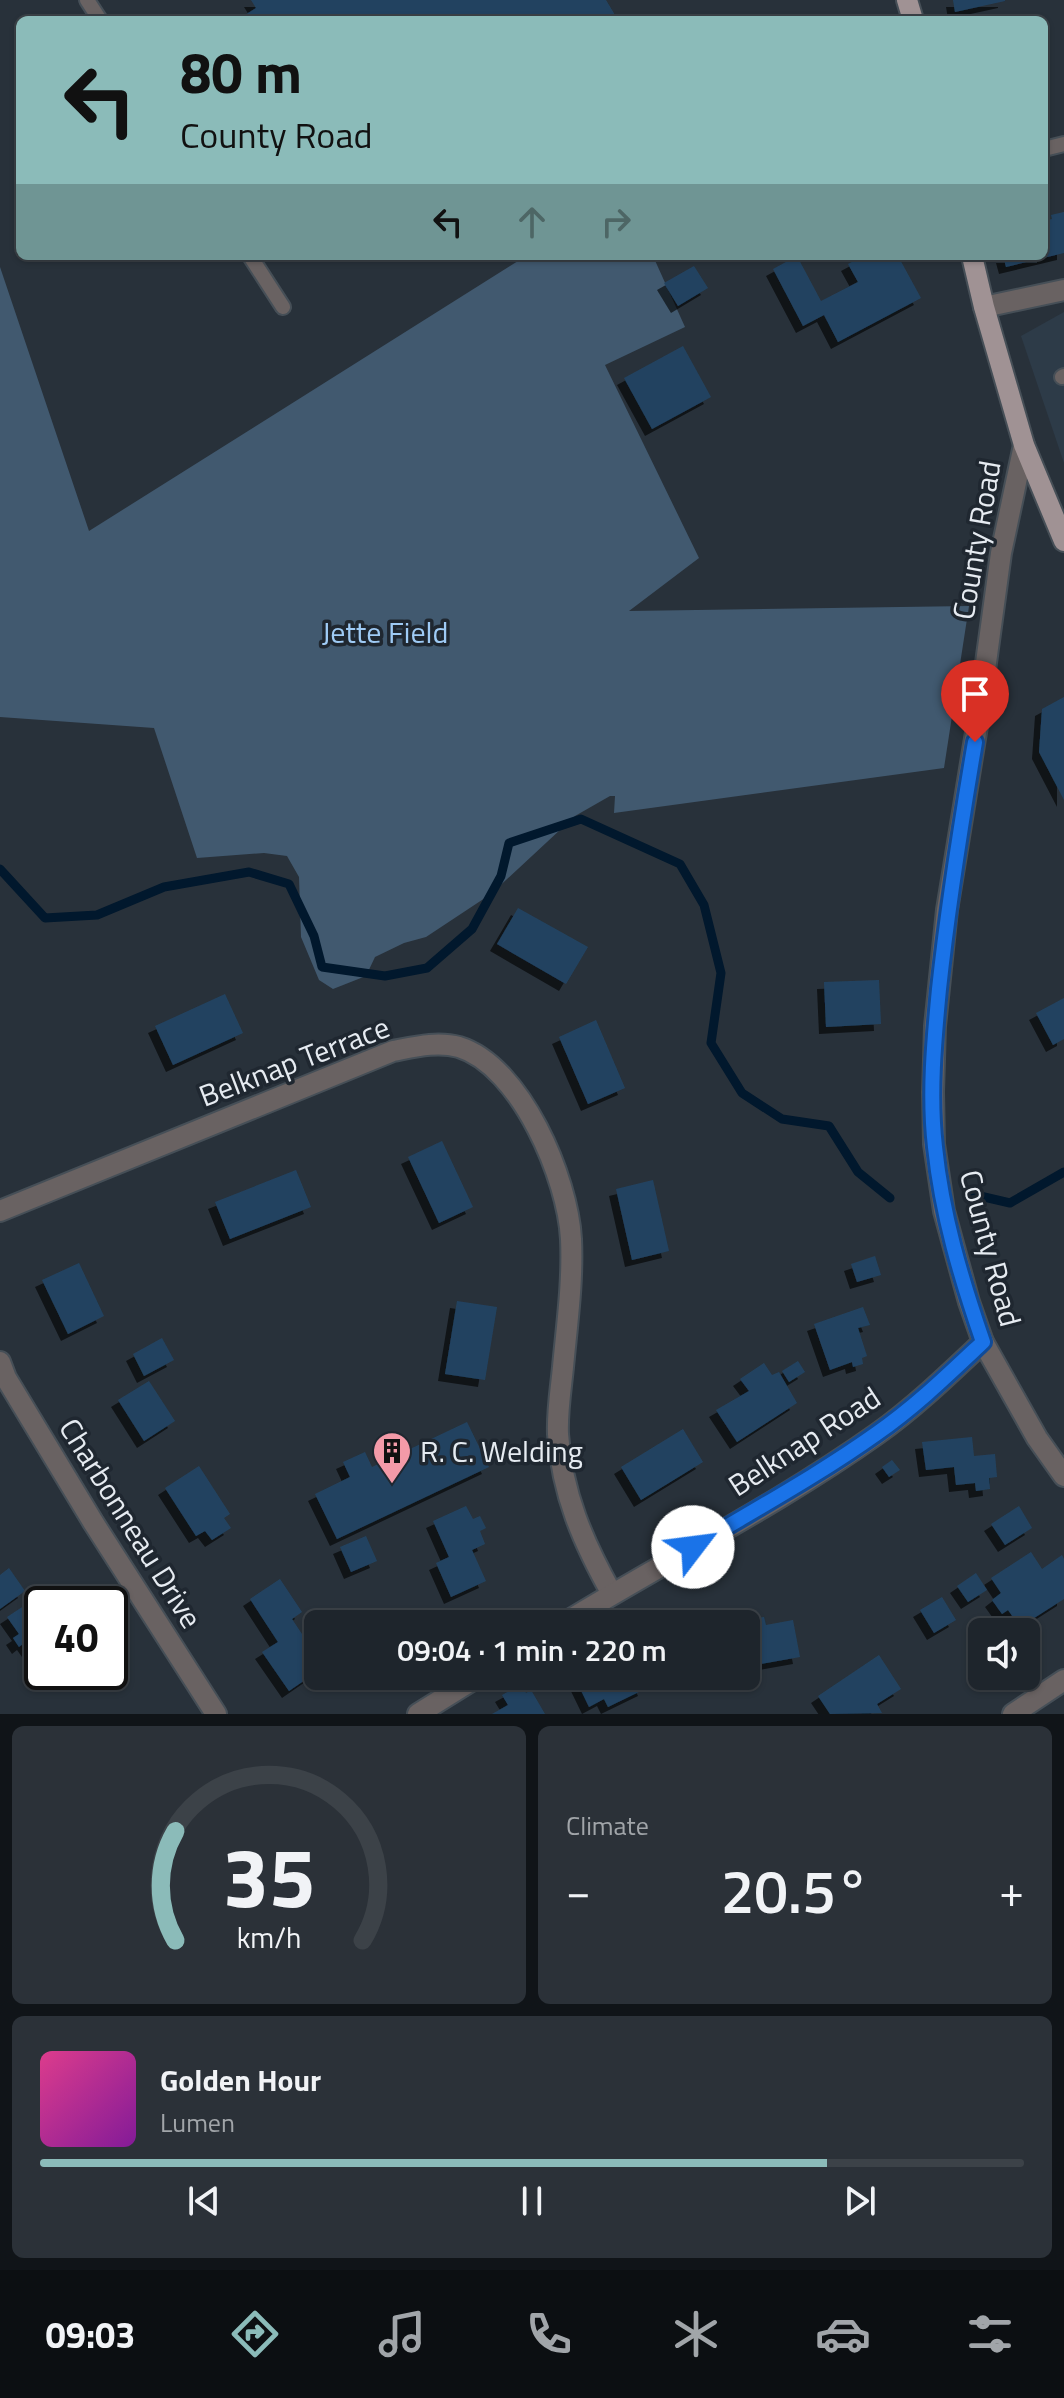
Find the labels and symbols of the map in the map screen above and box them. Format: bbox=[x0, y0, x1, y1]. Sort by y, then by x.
street label: County Road bbox=[939, 457, 1013, 623]
park label: Jette Field bbox=[322, 609, 448, 655]
pin bbox=[941, 660, 1009, 742]
street label: Belknap Terrace bbox=[192, 1004, 396, 1118]
street label: County Road bbox=[948, 1165, 1034, 1331]
street label: Belknap Road bbox=[719, 1374, 889, 1508]
street label: Charbonneau Drive bbox=[48, 1409, 214, 1637]
place label: R. C. Welding bbox=[420, 1428, 583, 1474]
building icon: R. C. Welding bbox=[371, 1430, 413, 1485]
position arrow bbox=[651, 1505, 735, 1589]
speed limit sign: 40 bbox=[24, 1586, 128, 1690]

